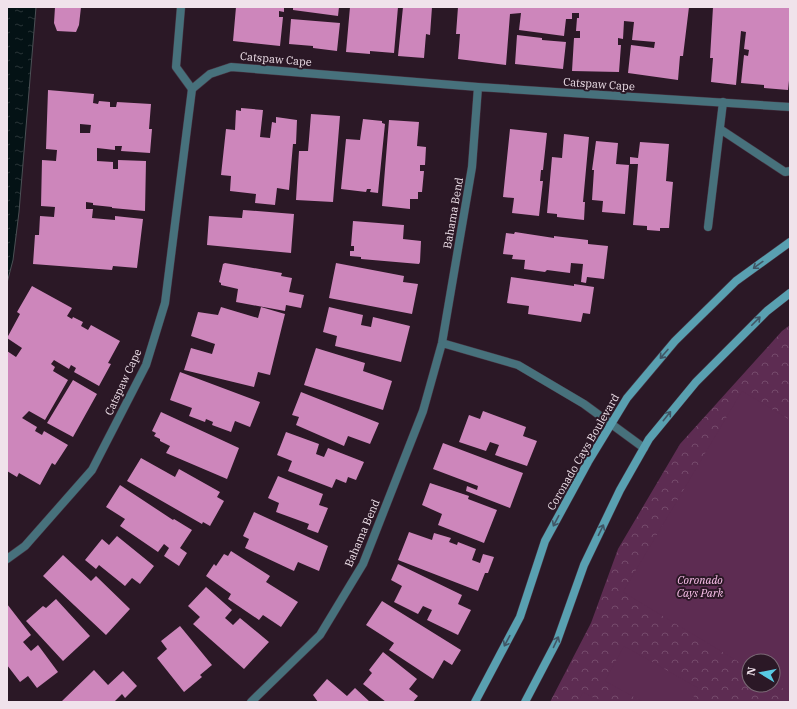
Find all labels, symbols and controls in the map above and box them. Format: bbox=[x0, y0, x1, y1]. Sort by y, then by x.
street label: Catspaw Cape bbox=[240, 49, 312, 69]
street label: Catspaw Cape bbox=[563, 75, 635, 93]
street label: Bahama Bend bbox=[440, 176, 466, 250]
one-way arrow bbox=[753, 261, 764, 269]
one-way arrow bbox=[751, 317, 761, 326]
street label: Catspaw Cape bbox=[101, 346, 145, 418]
one-way arrow bbox=[660, 349, 669, 359]
street label: Coronado Cays Boulevard bbox=[544, 391, 622, 513]
one-way arrow bbox=[663, 411, 672, 422]
street label: Bahama Bend bbox=[341, 497, 383, 569]
one-way arrow bbox=[551, 515, 559, 527]
one-way arrow bbox=[598, 524, 605, 536]
park label: Coronado Cays Park bbox=[677, 573, 723, 600]
one-way arrow bbox=[503, 635, 511, 647]
one-way arrow bbox=[552, 637, 560, 649]
north arrow bbox=[741, 653, 781, 693]
text: N bbox=[744, 665, 759, 677]

